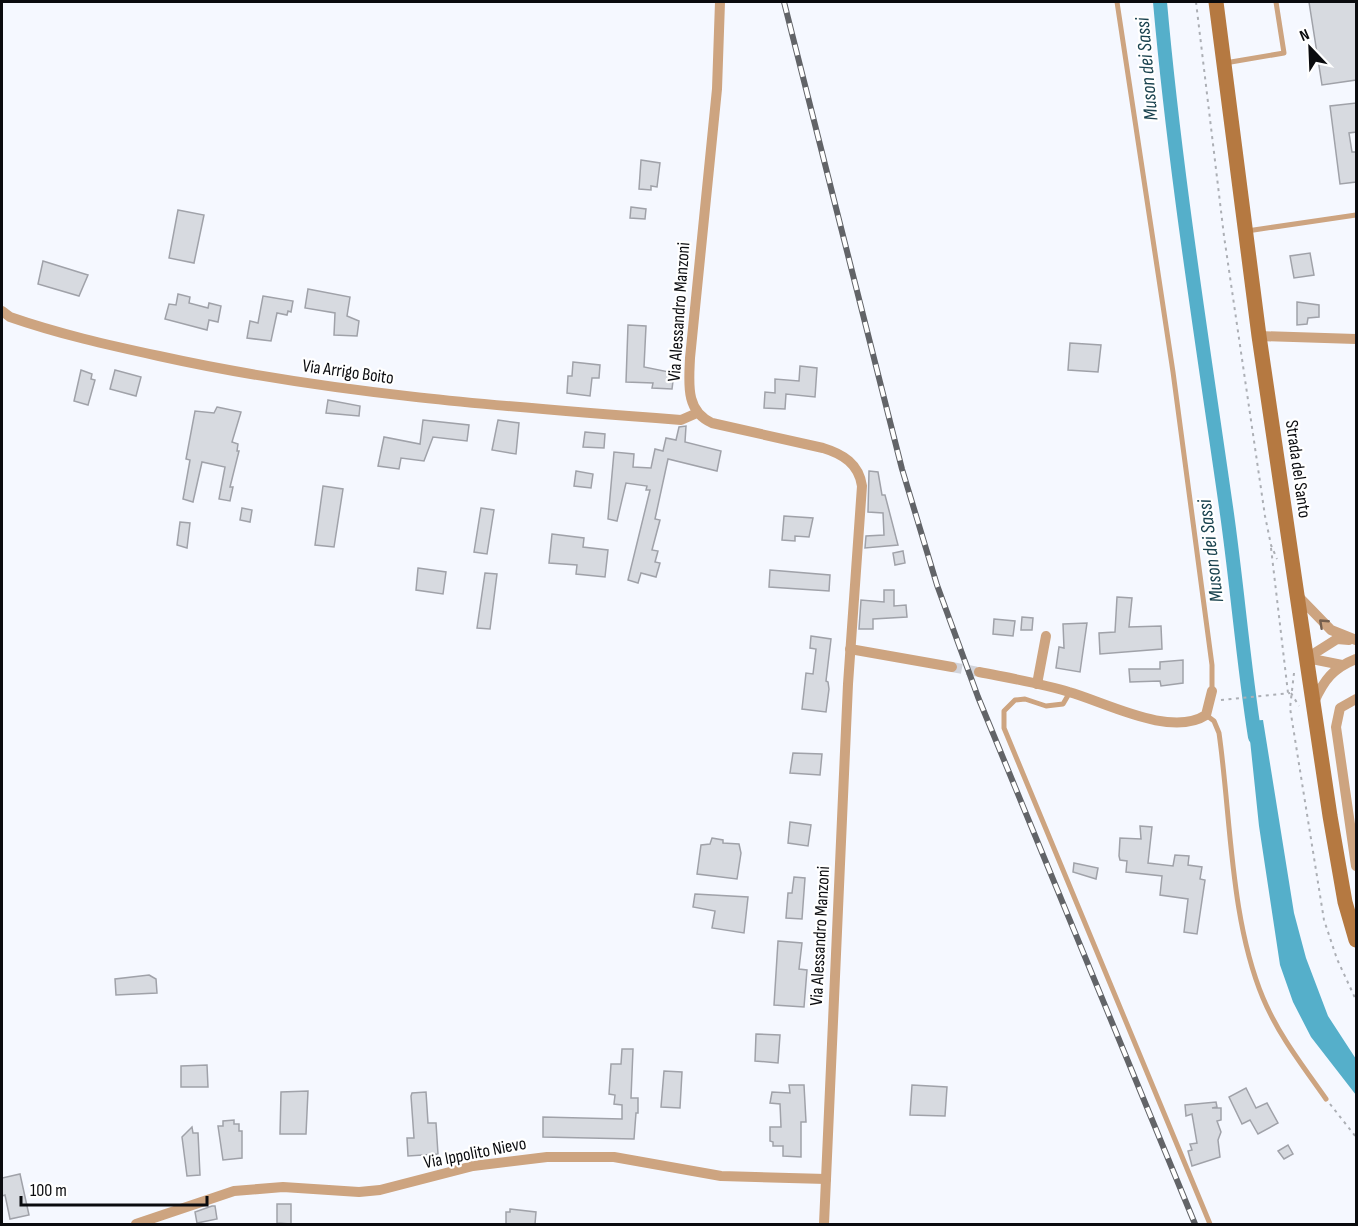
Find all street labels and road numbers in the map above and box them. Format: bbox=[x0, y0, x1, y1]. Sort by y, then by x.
street label: Via Alessandro Manzoni bbox=[664, 242, 694, 382]
street label: Via Arrigo Boito bbox=[301, 355, 395, 389]
street label: Strada del Santo bbox=[1281, 419, 1315, 519]
street label: Via Alessandro Manzoni bbox=[806, 866, 834, 1006]
street label: Via Ippolito Nievo bbox=[422, 1133, 528, 1173]

